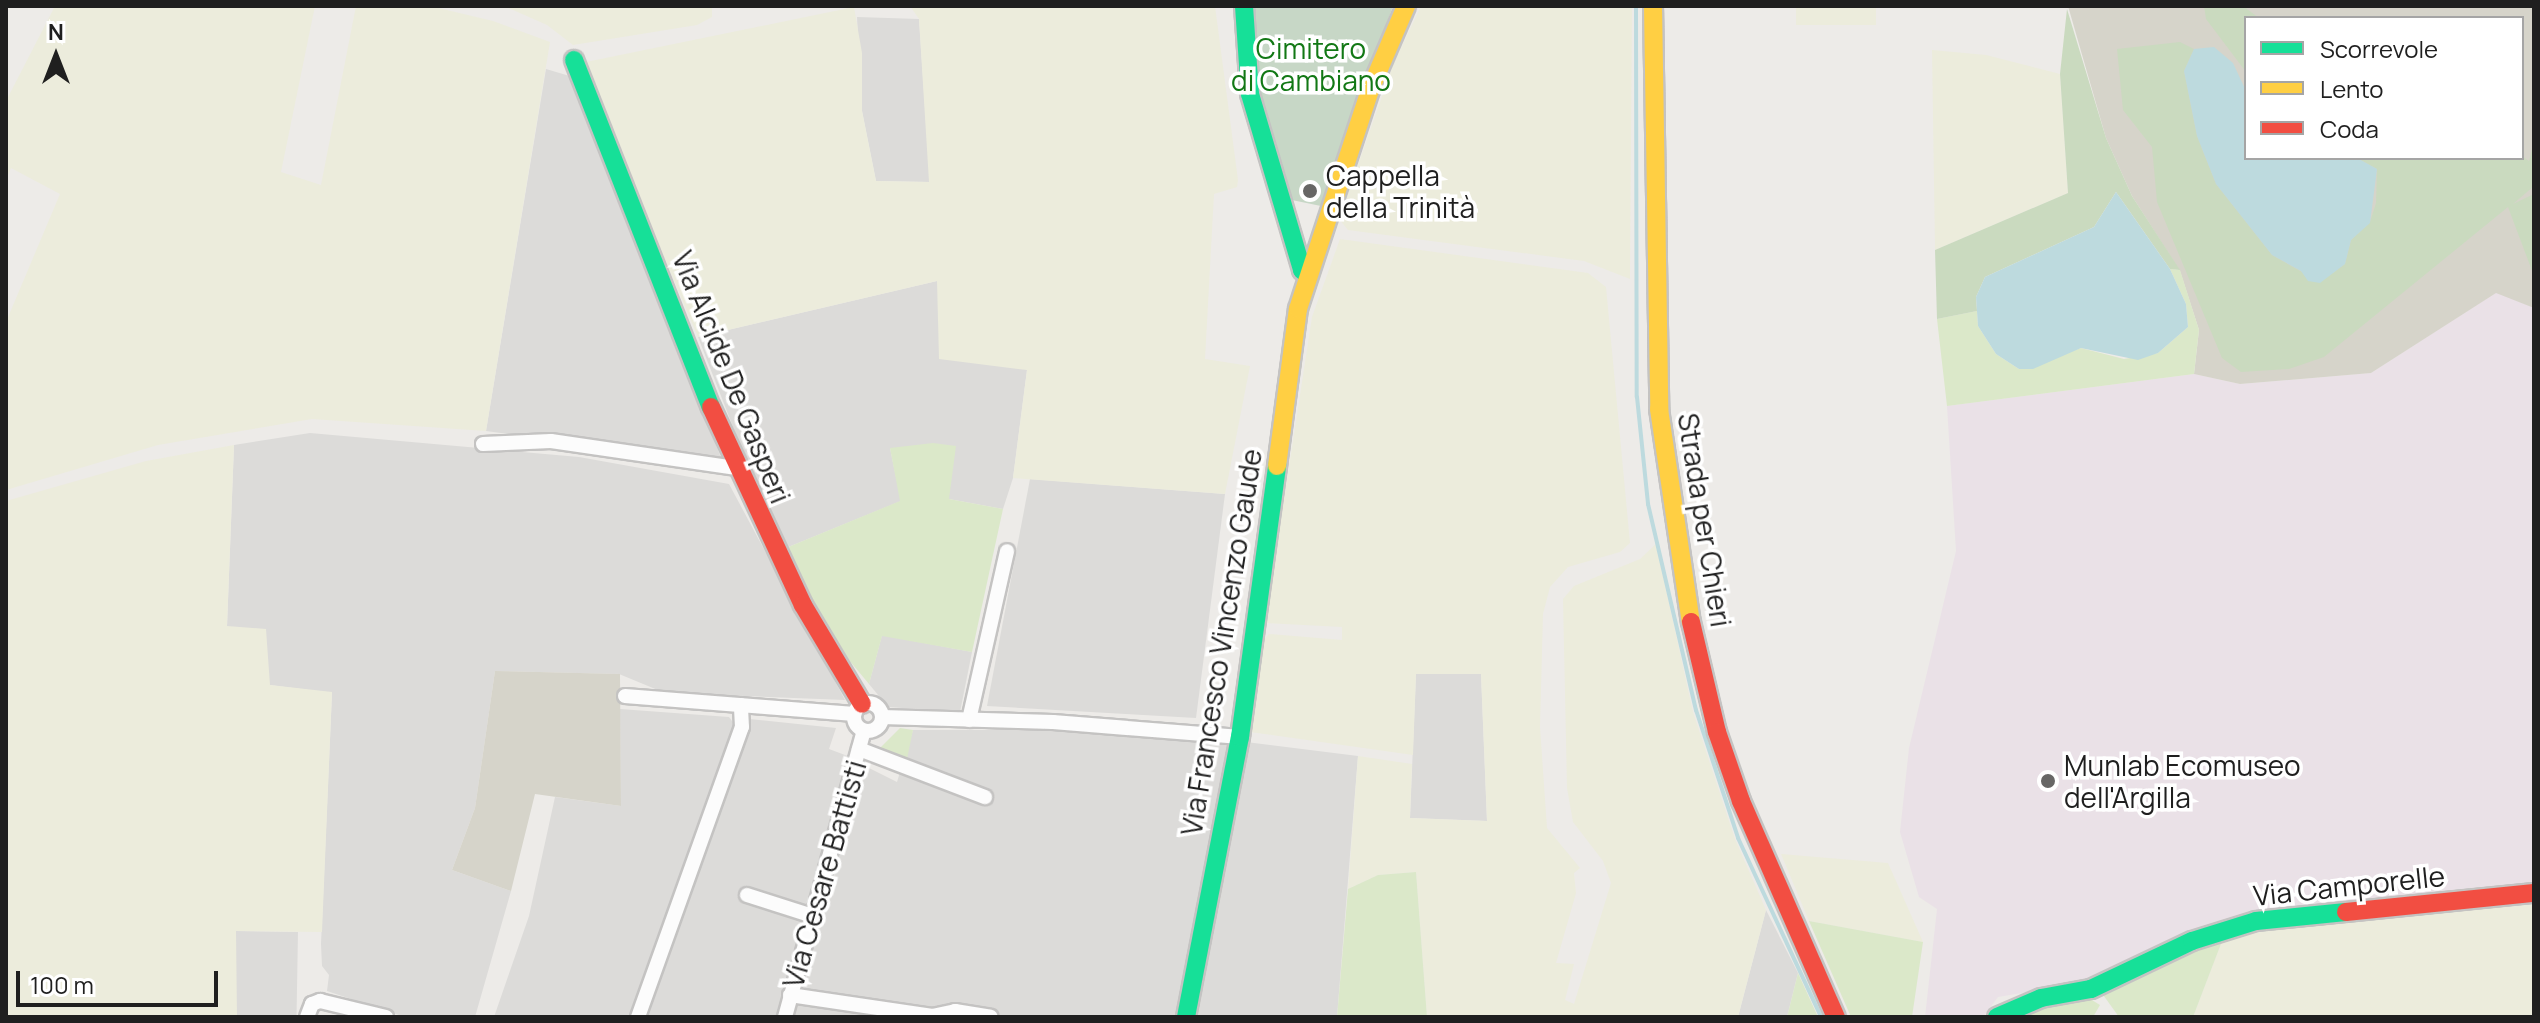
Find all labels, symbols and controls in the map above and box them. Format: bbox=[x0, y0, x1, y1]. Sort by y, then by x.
north arrow bbox=[16, 16, 96, 96]
legend bbox=[2244, 16, 2524, 160]
text: N bbox=[48, 17, 64, 47]
park label: Cimitero di Cambiano bbox=[1231, 31, 1391, 97]
text: Scorrevole bbox=[2320, 32, 2438, 65]
text: Lento bbox=[2320, 72, 2384, 105]
text: Coda bbox=[2320, 112, 2379, 145]
place label: Cappella della Trinità bbox=[1326, 158, 1475, 224]
marker: Cappella della Trinità bbox=[1301, 182, 1319, 200]
street label: Via Alcide De Gasperi bbox=[666, 246, 798, 508]
street label: Strada per Chieri bbox=[1672, 411, 1738, 629]
street label: Via Francesco Vincenzo Gaude bbox=[1174, 446, 1268, 838]
place label: Munlab Ecomuseo dell'Argilla bbox=[2064, 748, 2301, 814]
street label: Via Cesare Battisti bbox=[775, 756, 873, 992]
marker: Munlab Ecomuseo dell'Argilla bbox=[2039, 772, 2057, 790]
street label: Via Camporelle bbox=[2252, 858, 2446, 912]
scale bar bbox=[20, 955, 222, 1005]
text: 100 m bbox=[30, 968, 94, 1001]

